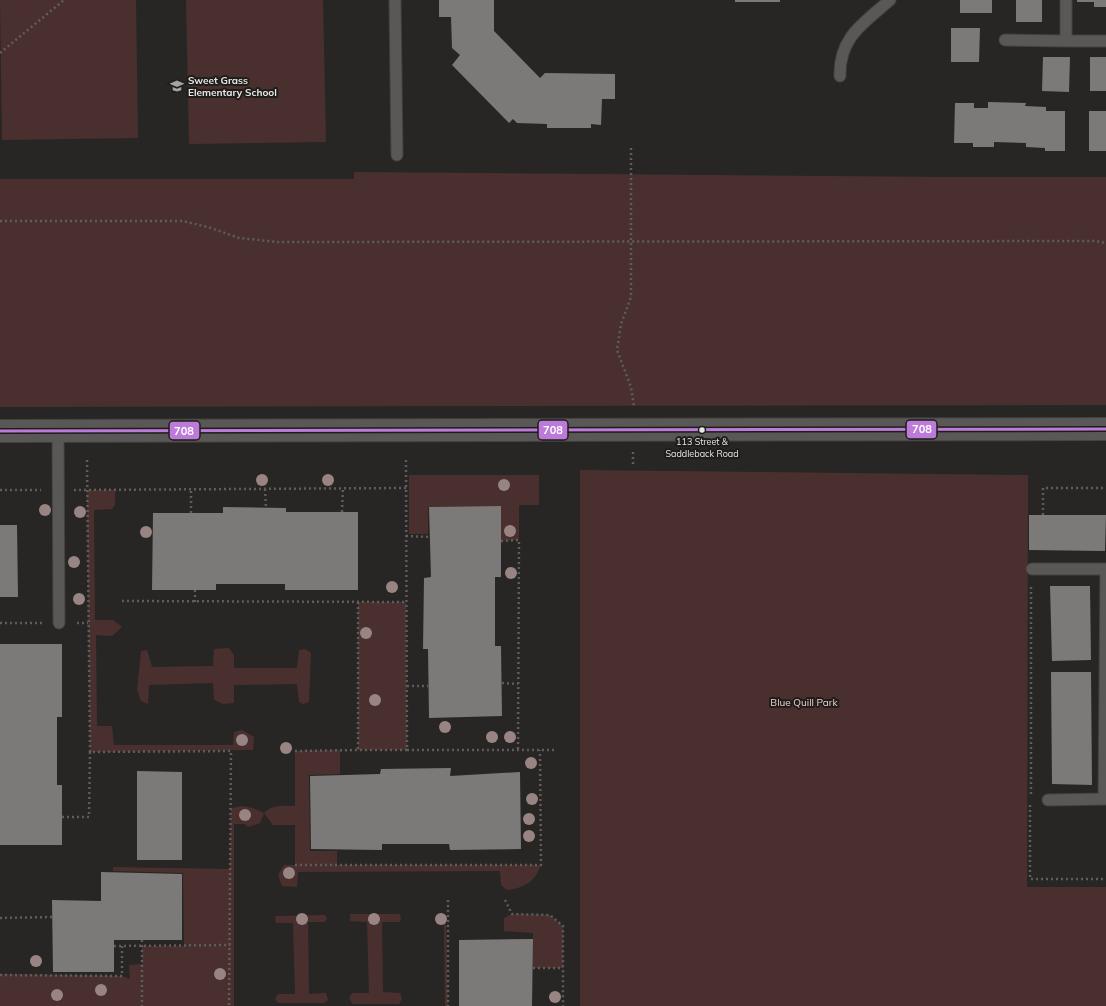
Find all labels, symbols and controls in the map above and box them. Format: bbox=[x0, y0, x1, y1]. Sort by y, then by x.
place label: Sweet Grass Elementary School bbox=[188, 74, 277, 99]
school or university icon: Sweet Grass Elementary School bbox=[169, 78, 185, 94]
line badge: 708 bbox=[538, 420, 568, 440]
line badge: 708 bbox=[906, 420, 937, 439]
line badge: 708 bbox=[169, 421, 200, 440]
text: 708 bbox=[912, 422, 932, 436]
text: 708 bbox=[543, 423, 563, 437]
text: 708 bbox=[174, 424, 194, 438]
marker: 113 Street & Saddleback Road bbox=[697, 425, 707, 435]
place label: 113 Street & Saddleback Road bbox=[665, 436, 739, 459]
park label: Blue Quill Park bbox=[770, 696, 838, 709]

